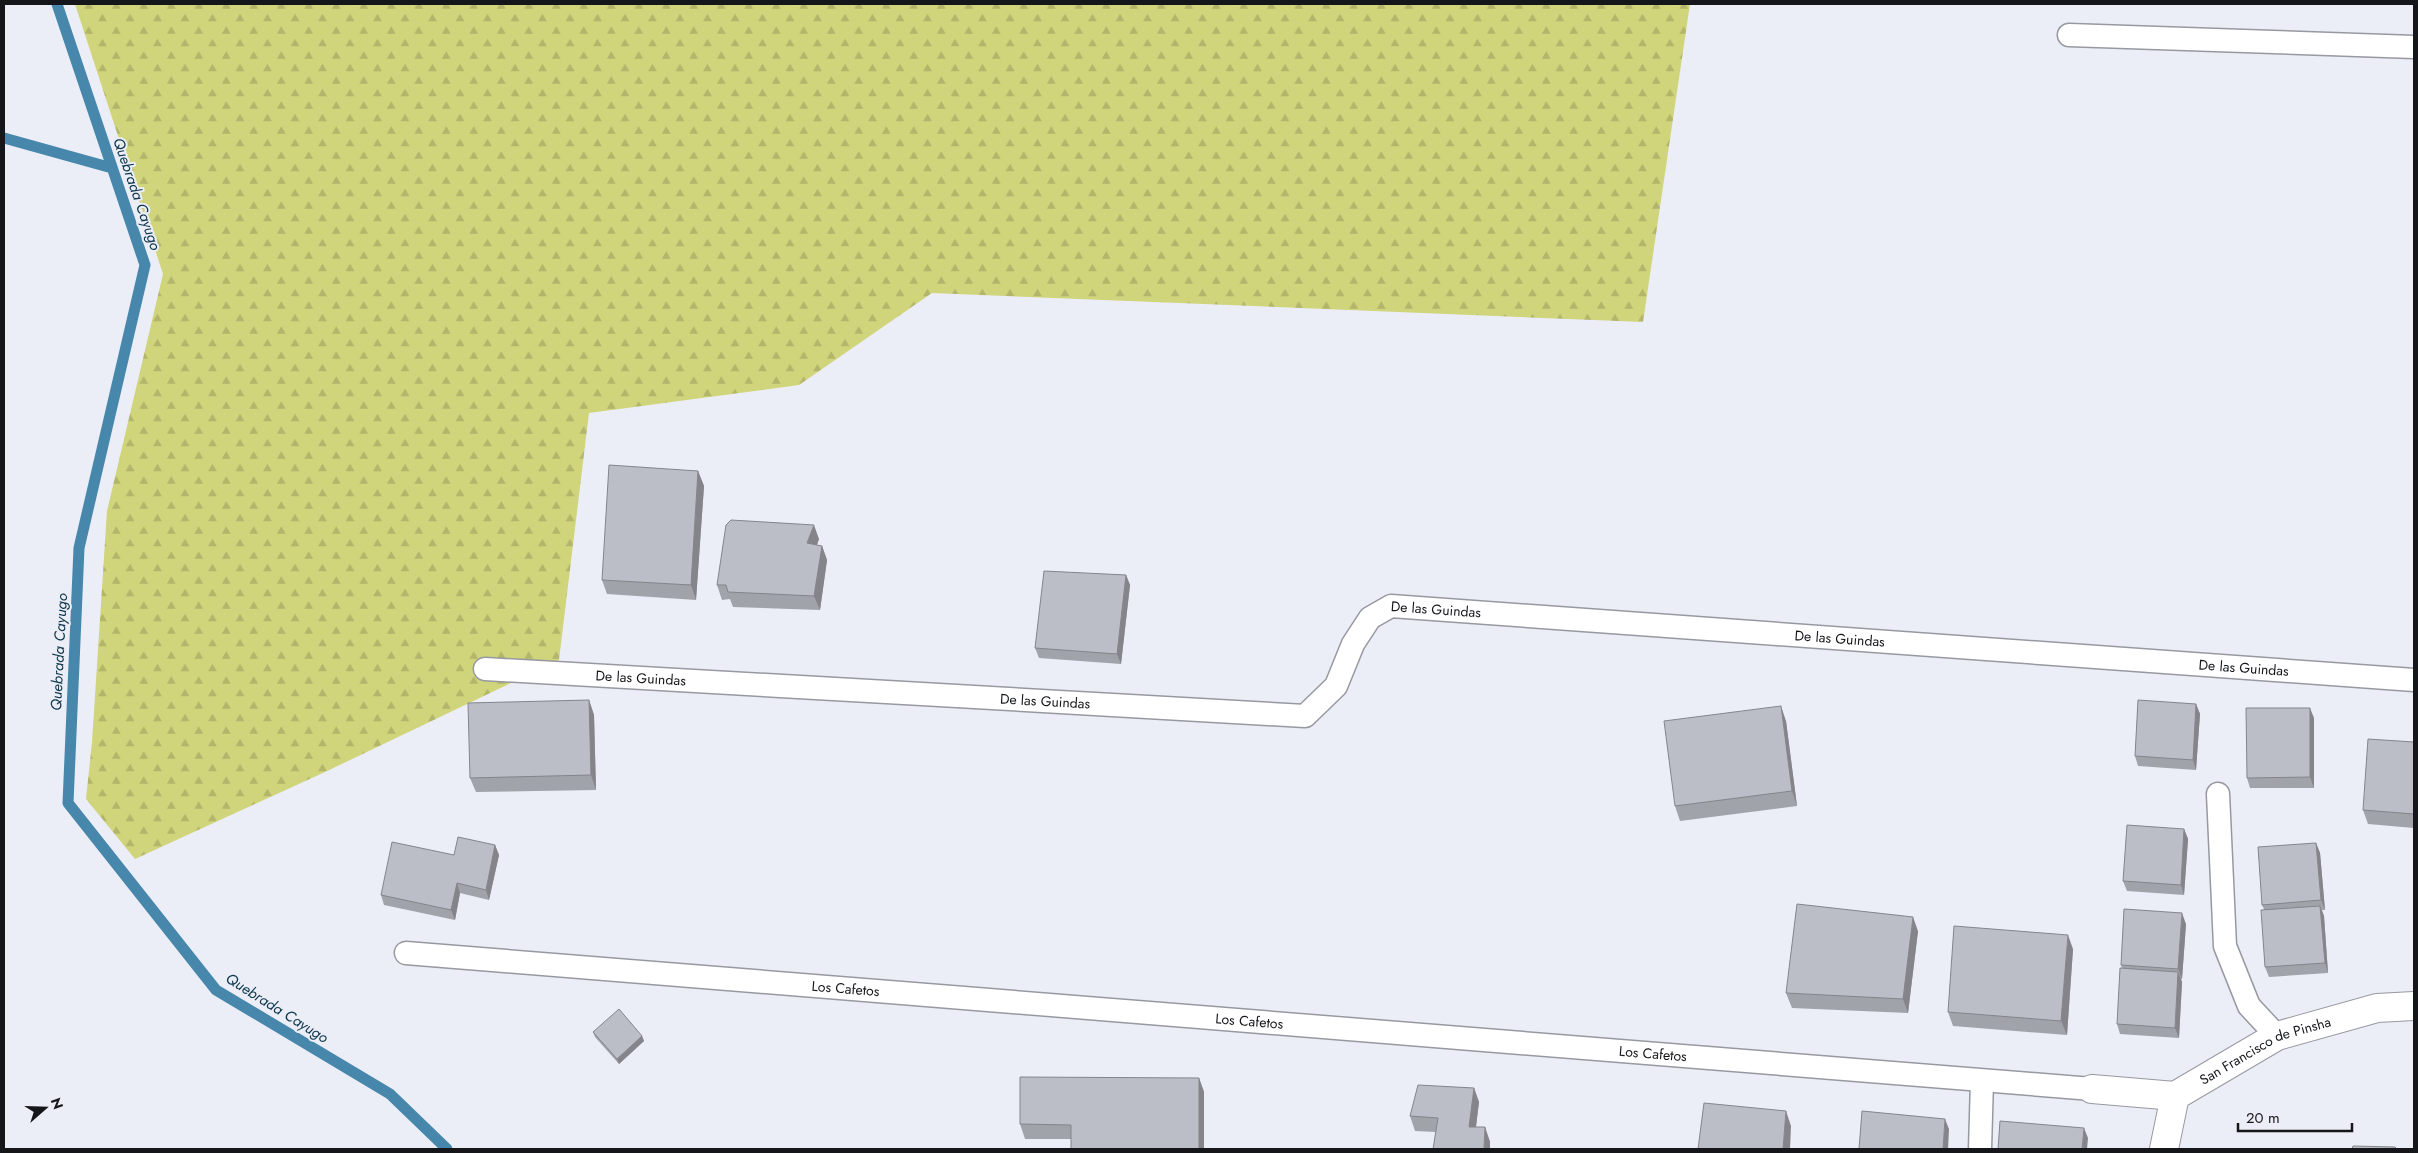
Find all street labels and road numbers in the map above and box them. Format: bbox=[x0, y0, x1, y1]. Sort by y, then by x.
street label: De las Guindas bbox=[1390, 596, 1482, 623]
street label: De las Guindas bbox=[1794, 625, 1886, 652]
street label: De las Guindas bbox=[2198, 654, 2290, 681]
street label: De las Guindas bbox=[595, 665, 687, 691]
street label: De las Guindas bbox=[999, 689, 1091, 714]
street label: Los Cafetos bbox=[811, 976, 881, 1001]
street label: Los Cafetos bbox=[1215, 1008, 1284, 1034]
street label: San Francisco de Pinsha bbox=[2196, 1011, 2333, 1089]
street label: Los Cafetos bbox=[1618, 1041, 1688, 1066]

